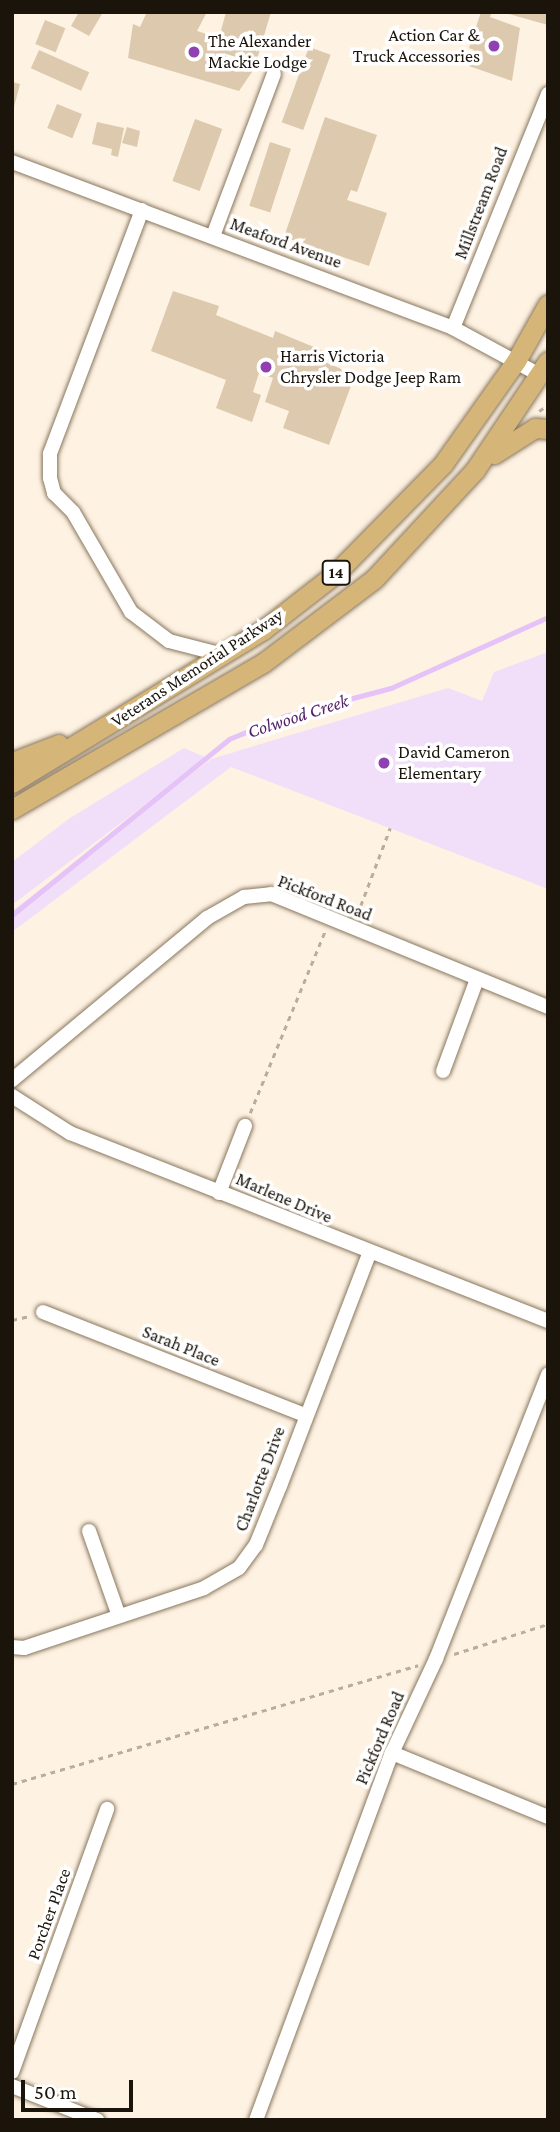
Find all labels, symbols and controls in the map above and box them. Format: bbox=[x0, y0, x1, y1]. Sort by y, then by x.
place label: Action Car & Truck Accessories bbox=[353, 25, 480, 68]
place label: The Alexander Mackie Lodge bbox=[208, 31, 312, 74]
marker: Action Car & Truck Accessories bbox=[486, 38, 502, 54]
marker: The Alexander Mackie Lodge bbox=[186, 44, 202, 60]
street label: Millstream Road bbox=[450, 144, 512, 262]
street label: Meaford Avenue bbox=[227, 213, 345, 273]
place label: Harris Victoria Chrysler Dodge Jeep Ram bbox=[280, 346, 461, 388]
marker: Harris Victoria Chrysler Dodge Jeep Ram bbox=[258, 359, 274, 375]
road number: 14 bbox=[320, 560, 352, 586]
street label: Veterans Memorial Parkway bbox=[107, 604, 287, 732]
water label: Colwood Creek bbox=[245, 689, 351, 743]
place label: David Cameron Elementary bbox=[398, 742, 510, 784]
marker: David Cameron Elementary bbox=[376, 755, 392, 771]
street label: Pickford Road bbox=[275, 870, 375, 926]
street label: Marlene Drive bbox=[233, 1168, 335, 1228]
street label: Sarah Place bbox=[139, 1321, 223, 1371]
street label: Charlotte Drive bbox=[230, 1423, 290, 1535]
street label: Pickford Road bbox=[351, 1688, 409, 1788]
street label: Porcher Place bbox=[22, 1865, 76, 1963]
scale bar bbox=[24, 2066, 136, 2110]
text: 50 m bbox=[34, 2080, 77, 2104]

